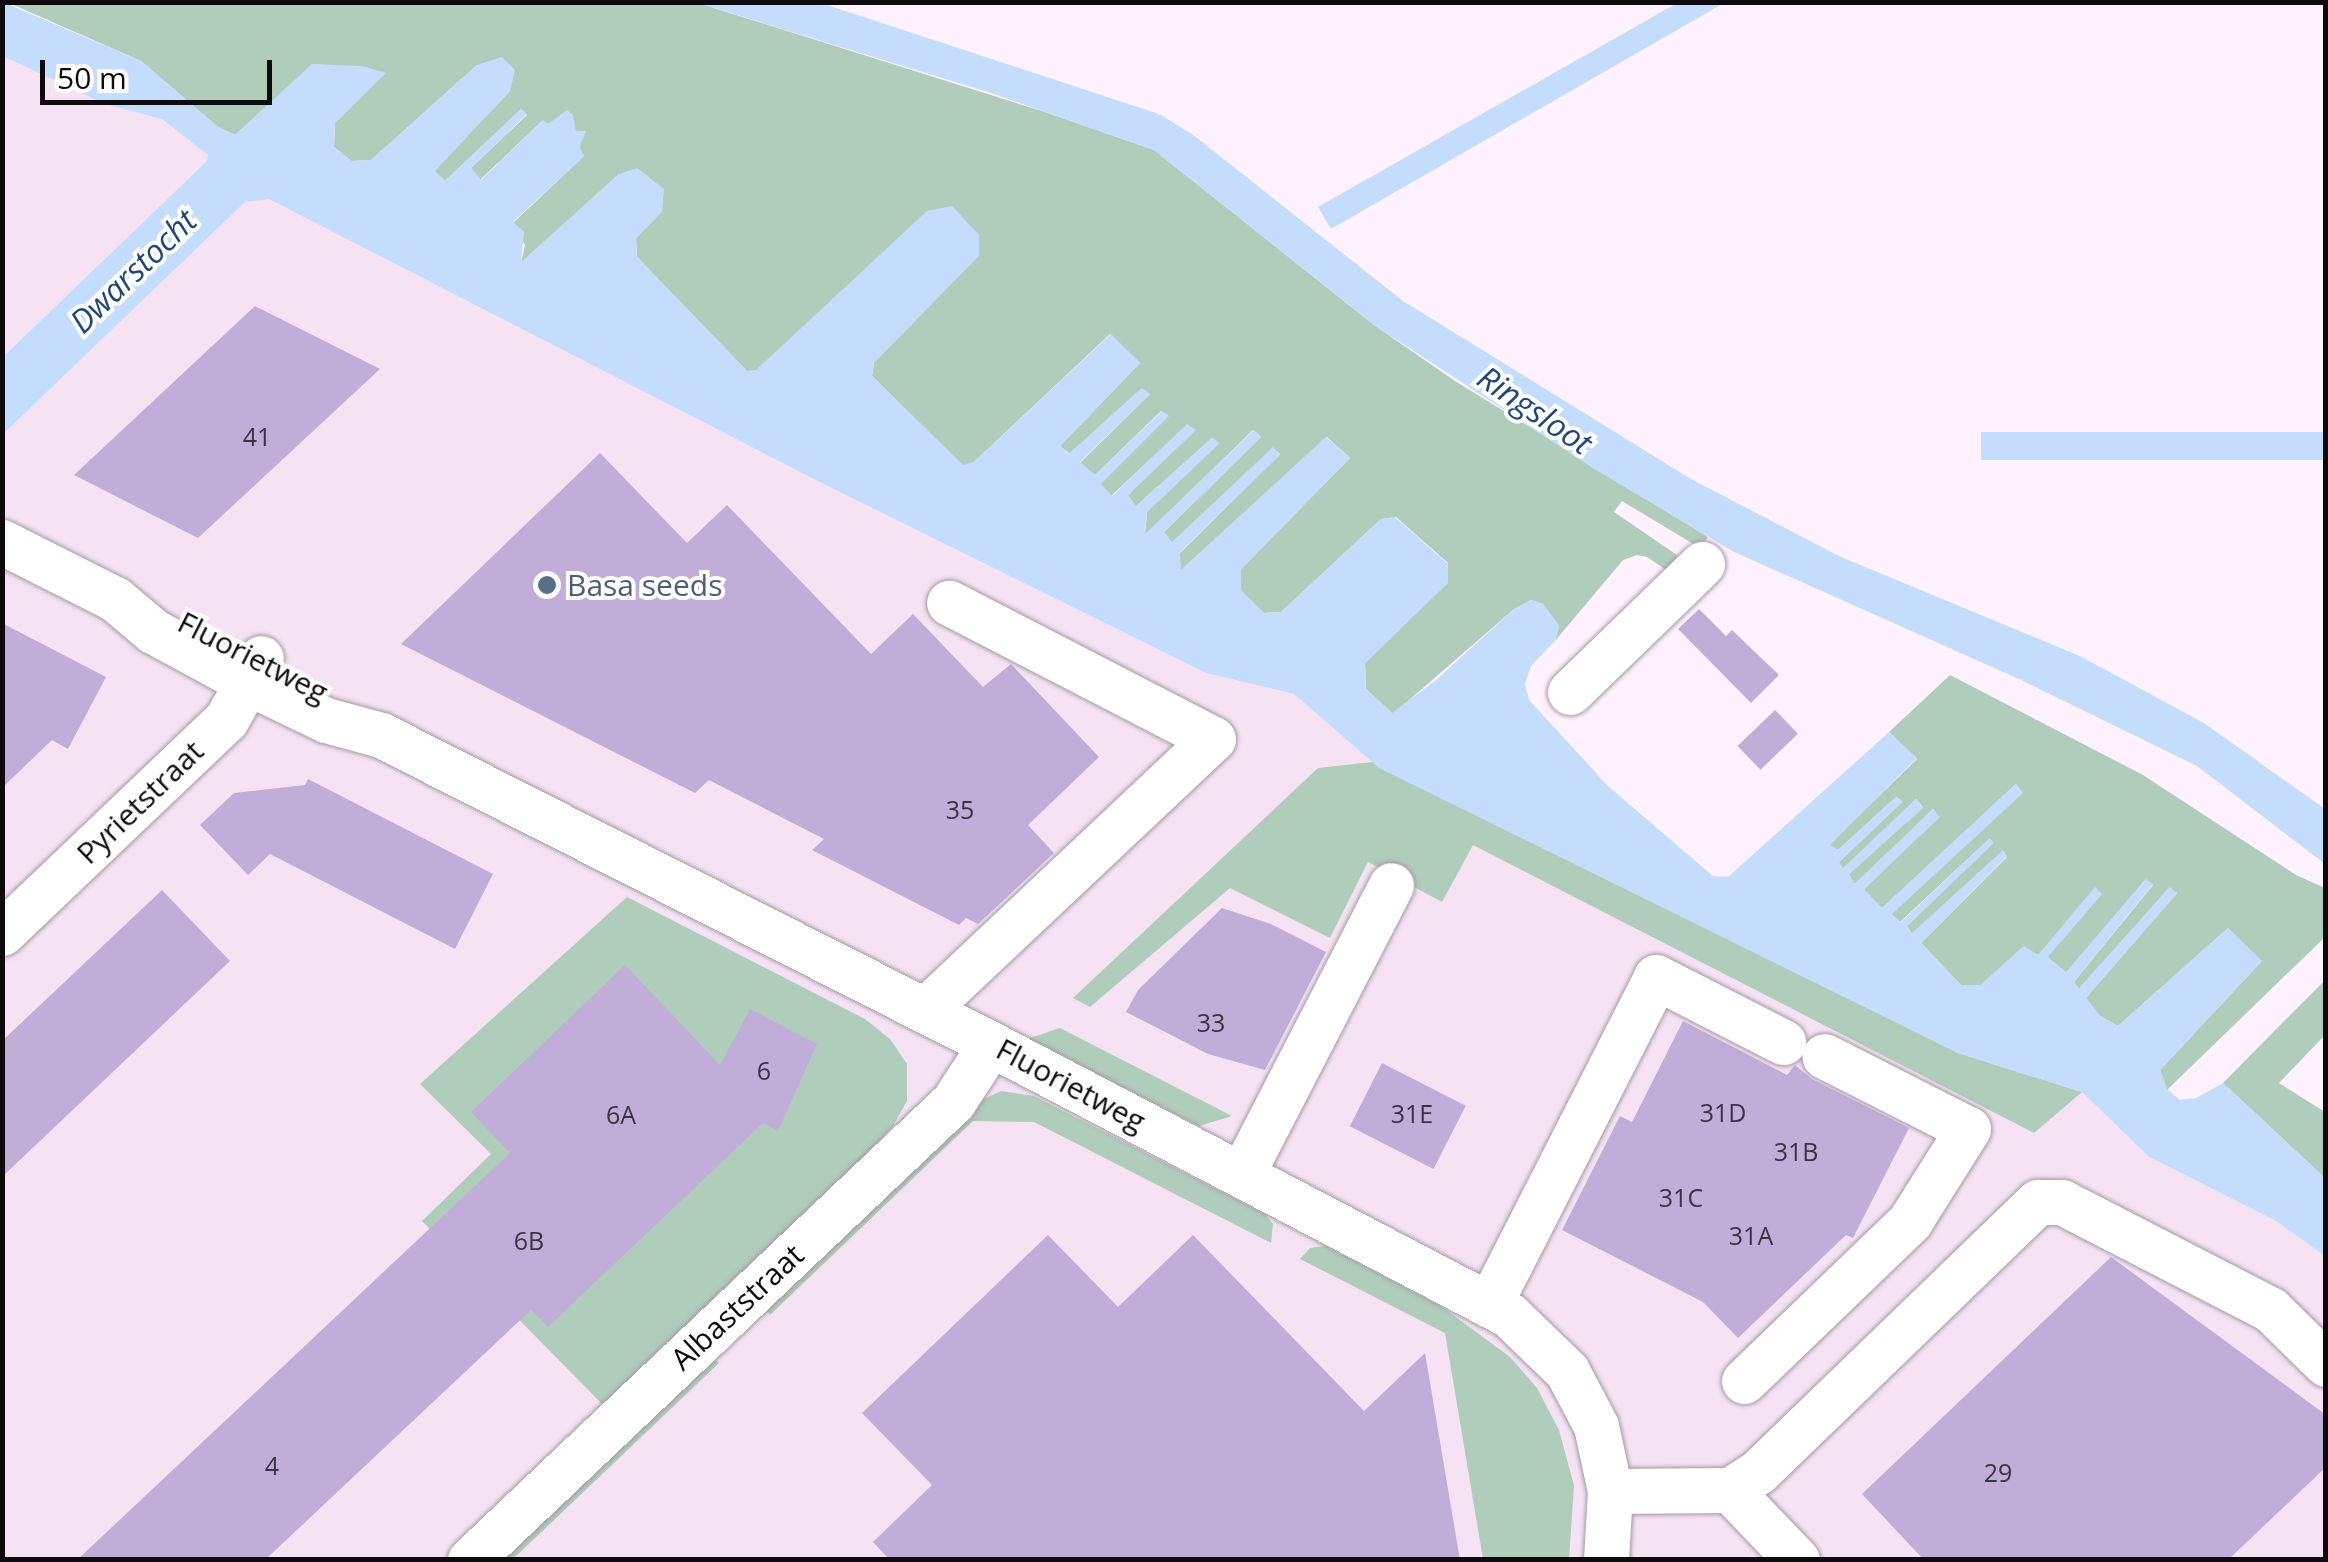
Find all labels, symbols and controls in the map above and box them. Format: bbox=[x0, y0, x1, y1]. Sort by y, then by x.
scale bar bbox=[45, 40, 278, 102]
text: 50 m bbox=[57, 57, 127, 98]
water label: Dwarstocht bbox=[62, 201, 204, 341]
water label: Ringsloot bbox=[1470, 358, 1600, 462]
house number: 41 bbox=[243, 421, 271, 451]
place label: Basa seeds bbox=[567, 567, 722, 603]
marker: Basa seeds bbox=[536, 574, 558, 596]
street label: Fluorietweg bbox=[172, 604, 334, 710]
street label: Pyrietstraat bbox=[69, 733, 211, 871]
house number: 35 bbox=[946, 794, 974, 824]
house number: 33 bbox=[1197, 1007, 1225, 1037]
street label: Fluorietweg bbox=[990, 1031, 1152, 1139]
house number: 6 bbox=[757, 1055, 771, 1085]
house number: 31D bbox=[1700, 1097, 1746, 1127]
house number: 31E bbox=[1391, 1098, 1433, 1128]
house number: 6A bbox=[606, 1099, 636, 1129]
house number: 31B bbox=[1774, 1136, 1818, 1166]
house number: 31C bbox=[1659, 1182, 1703, 1212]
house number: 31A bbox=[1729, 1220, 1773, 1250]
house number: 6B bbox=[514, 1225, 544, 1255]
street label: Albaststraat bbox=[663, 1237, 811, 1377]
house number: 4 bbox=[265, 1450, 279, 1480]
house number: 29 bbox=[1984, 1457, 2012, 1487]

